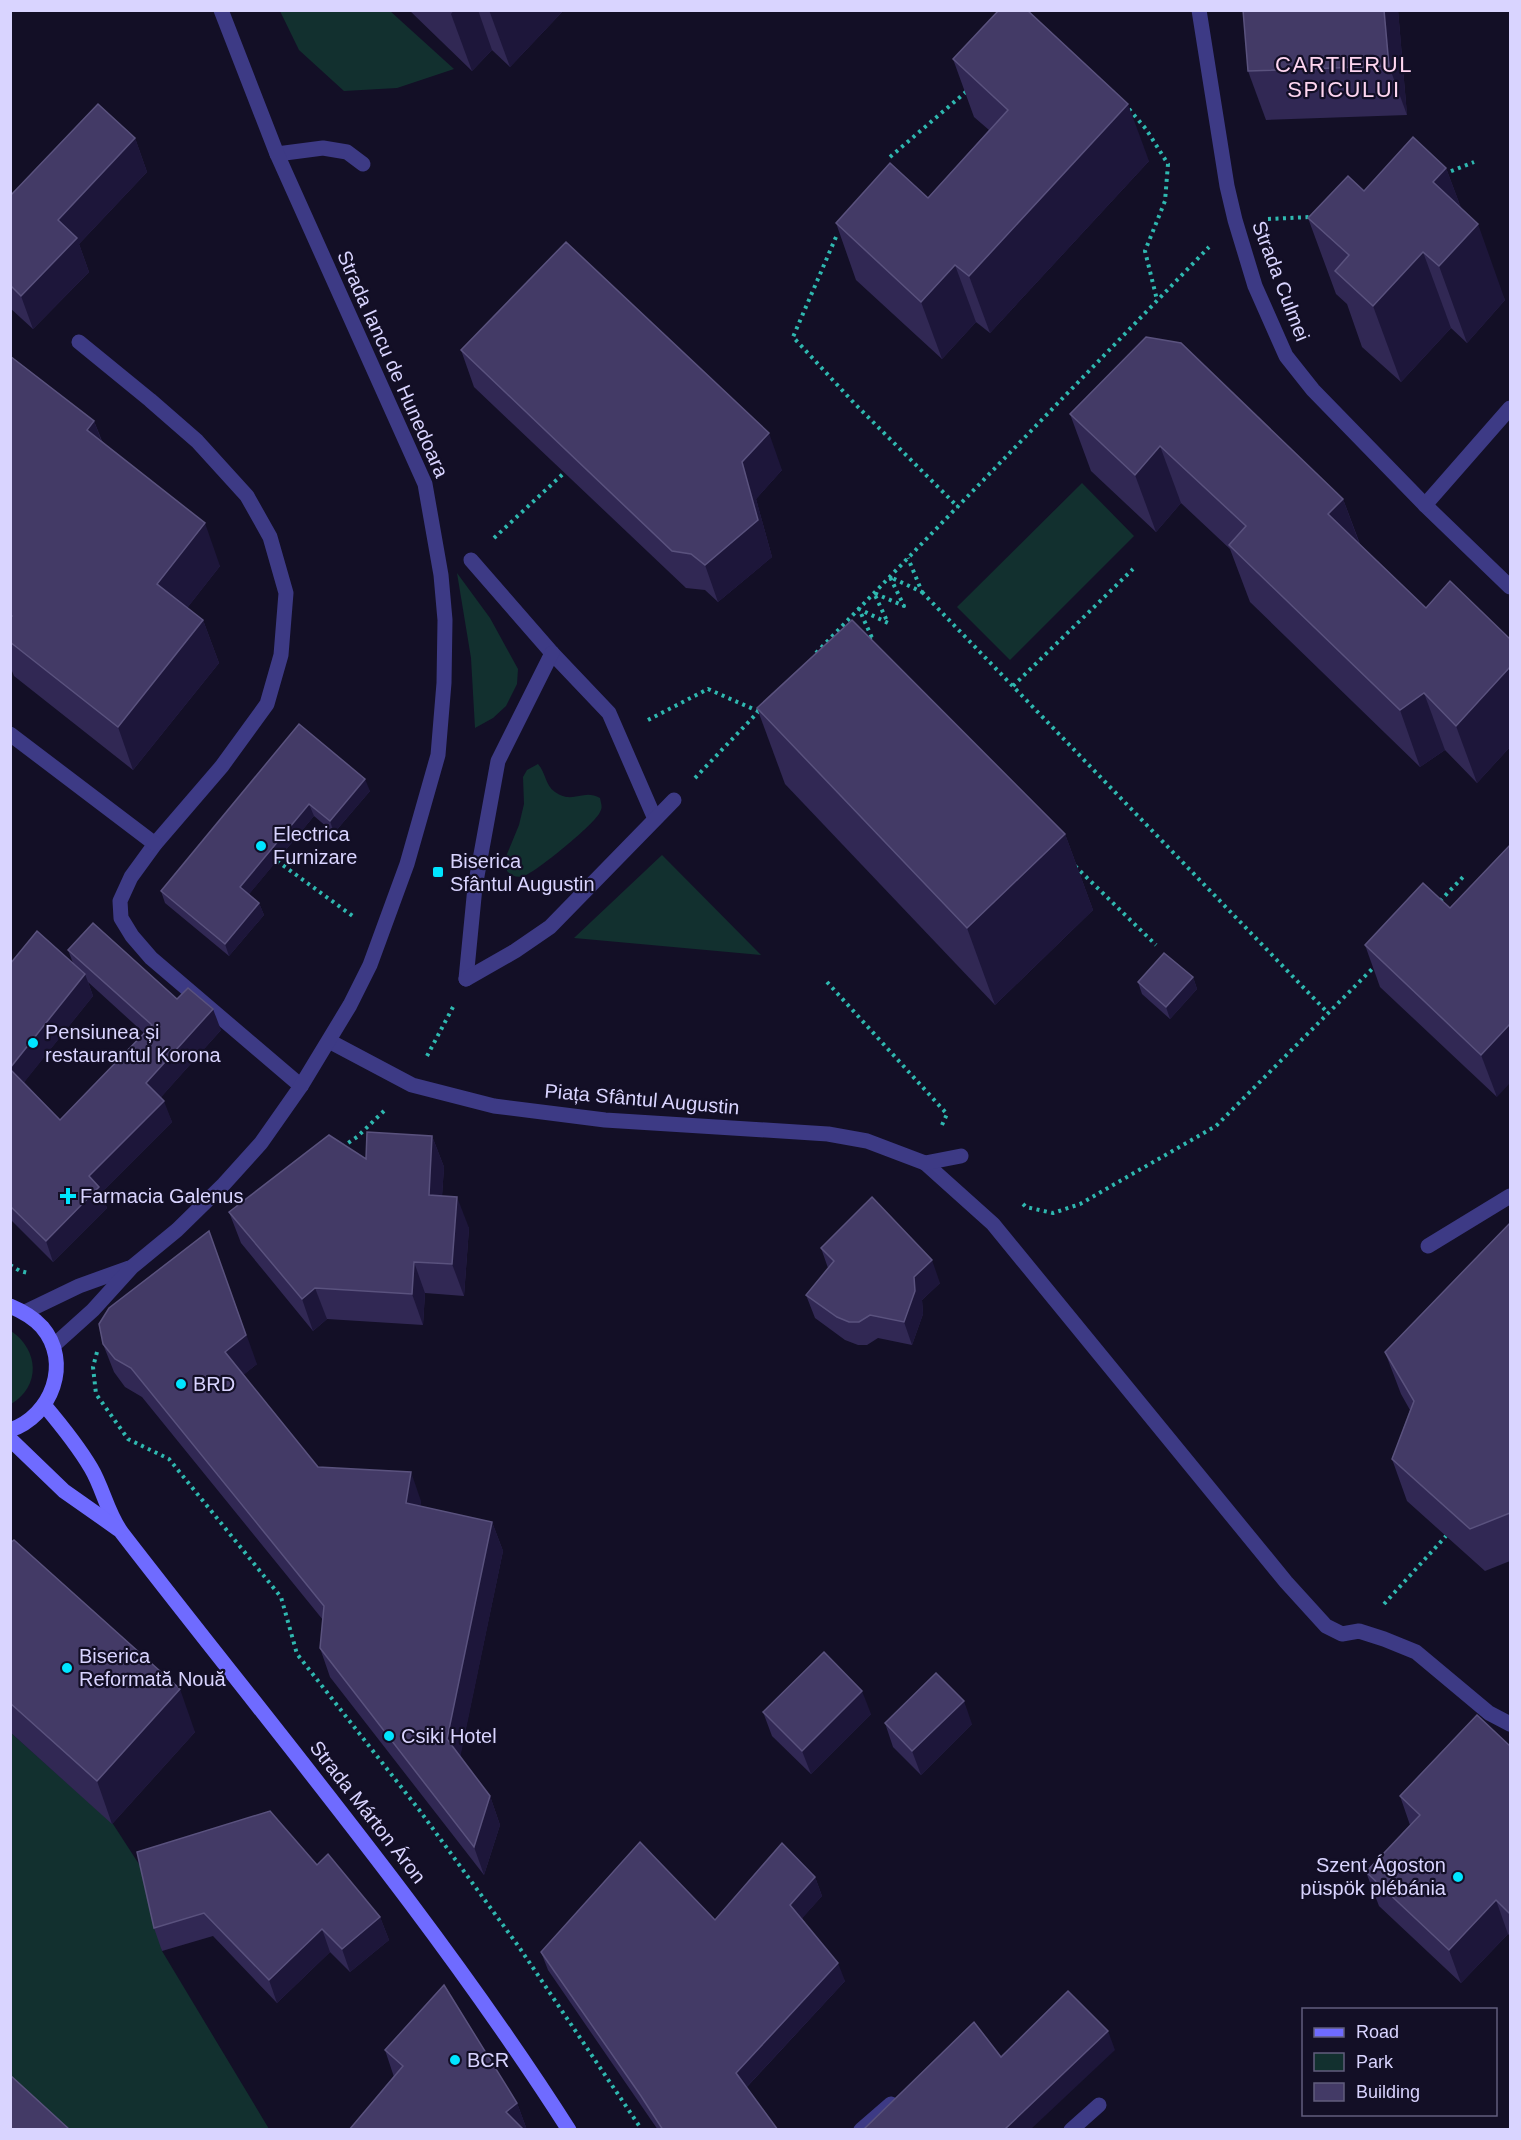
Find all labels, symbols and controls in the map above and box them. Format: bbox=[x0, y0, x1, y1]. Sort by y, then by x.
district label: CARTIERUL SPICULUI bbox=[1275, 52, 1413, 102]
street label: Strada Culmei bbox=[1248, 218, 1314, 344]
street label: Strada Iancu de Hunedoara bbox=[333, 247, 453, 482]
place label: Electrica Furnizare bbox=[273, 823, 357, 868]
marker: Electrica Furnizare bbox=[254, 839, 268, 853]
place label: Biserica Sfântul Augustin bbox=[450, 850, 595, 895]
marker: Biserica Sfântul Augustin bbox=[431, 865, 445, 879]
place label: Pensiunea și restaurantul Korona bbox=[45, 1021, 222, 1066]
marker: Pensiunea și restaurantul Korona bbox=[26, 1036, 40, 1050]
street label: Piața Sfântul Augustin bbox=[544, 1080, 740, 1118]
place label: Farmacia Galenus bbox=[80, 1185, 243, 1207]
marker: Farmacia Galenus bbox=[61, 1189, 75, 1203]
place label: BRD bbox=[193, 1373, 235, 1395]
marker: BRD bbox=[174, 1377, 188, 1391]
place label: Biserica Reformată Nouă bbox=[79, 1645, 227, 1690]
marker: Biserica Reformată Nouă bbox=[60, 1661, 74, 1675]
place label: Csiki Hotel bbox=[401, 1725, 497, 1747]
marker: Csiki Hotel bbox=[382, 1729, 396, 1743]
street label: Strada Márton Áron bbox=[306, 1736, 430, 1888]
place label: Szent Ágoston püspök plébánia bbox=[1300, 1854, 1447, 1899]
marker: Szent Ágoston püspök plébánia bbox=[1451, 1870, 1465, 1884]
legend bbox=[1302, 2008, 1497, 2116]
text: Road bbox=[1356, 2022, 1399, 2042]
place label: BCR bbox=[467, 2049, 509, 2071]
text: Park bbox=[1356, 2052, 1394, 2072]
marker: BCR bbox=[448, 2053, 462, 2067]
text: Building bbox=[1356, 2082, 1420, 2102]

